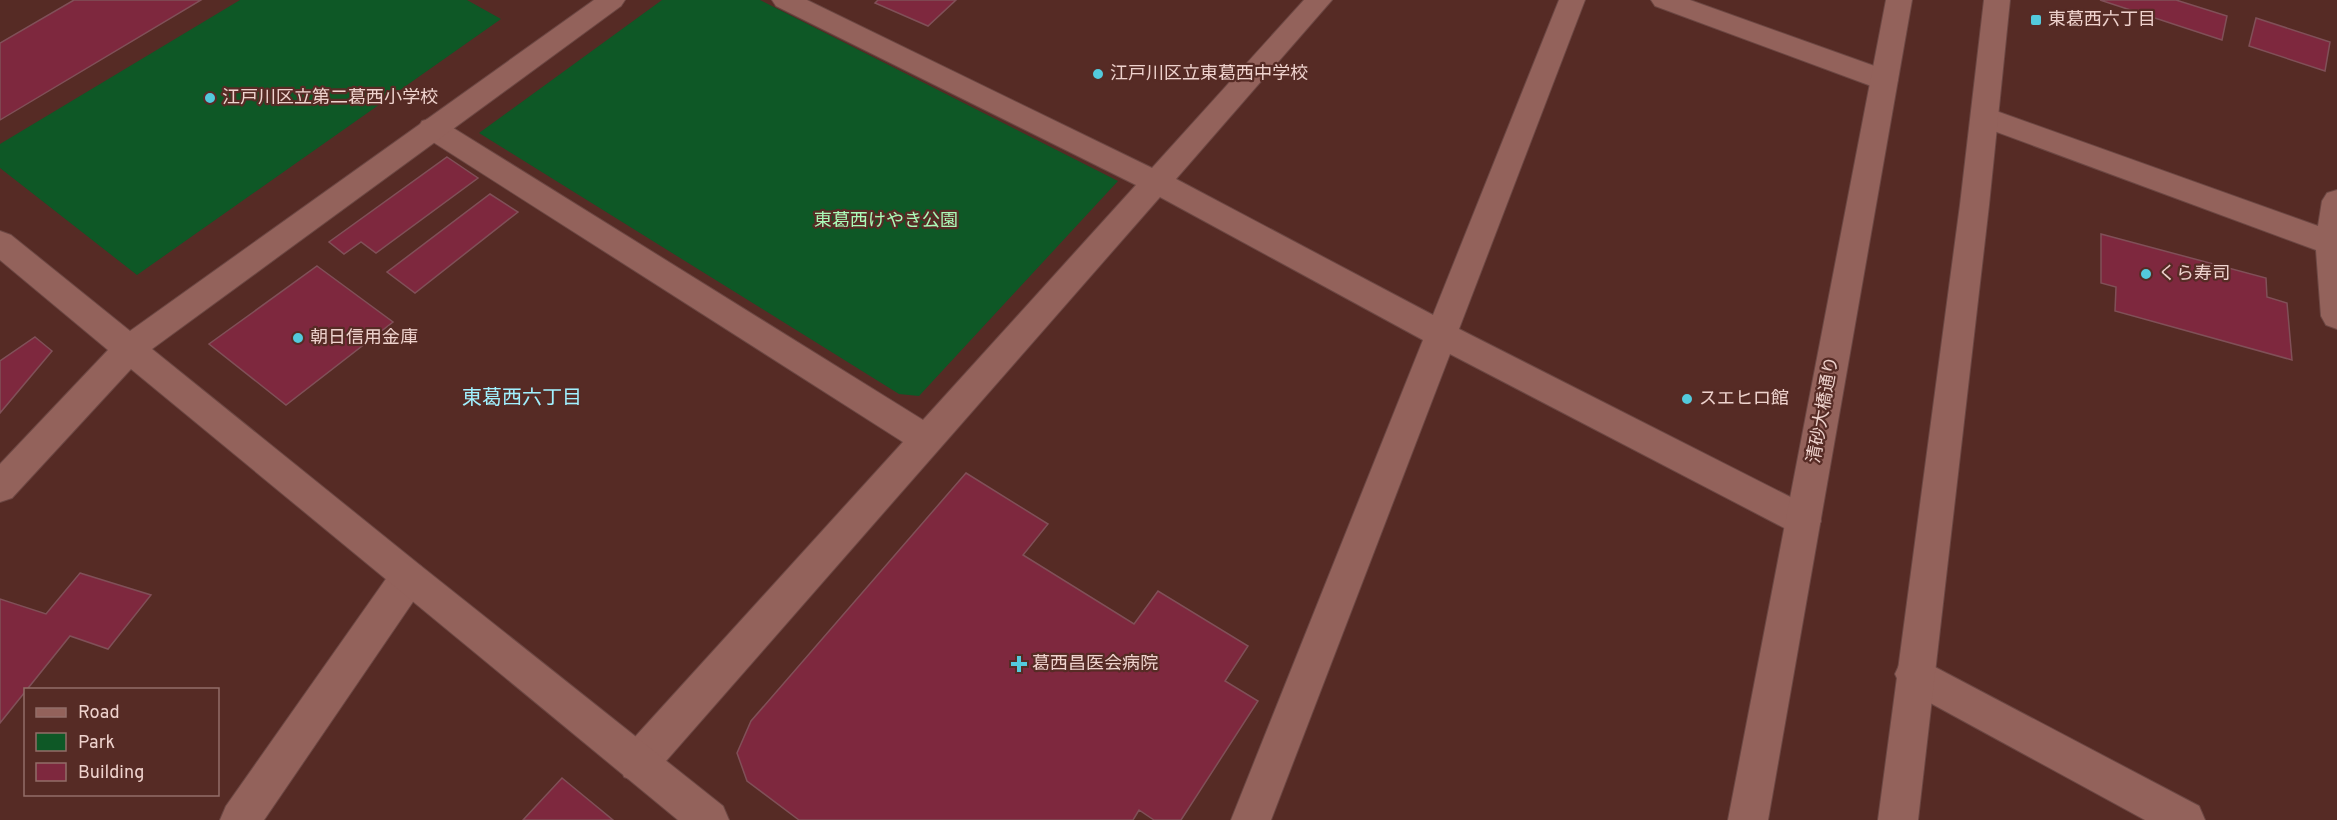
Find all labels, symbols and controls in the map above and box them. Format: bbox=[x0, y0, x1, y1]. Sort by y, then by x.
place label: 東葛西六丁目 bbox=[2048, 9, 2156, 32]
marker: 東葛西六丁目 bbox=[2029, 13, 2043, 27]
place label: 江戸川区立東葛西中学校 bbox=[1110, 63, 1308, 86]
marker: 江戸川区立東葛西中学校 bbox=[1091, 67, 1105, 81]
place label: 江戸川区立第二葛西小学校 bbox=[222, 87, 438, 110]
marker: 江戸川区立第二葛西小学校 bbox=[203, 91, 217, 105]
park label: 東葛西けやき公園 bbox=[814, 210, 958, 233]
place label: くら寿司 bbox=[2158, 263, 2230, 286]
marker: くら寿司 bbox=[2139, 267, 2153, 281]
place label: 朝日信用金庫 bbox=[310, 327, 418, 350]
marker: 朝日信用金庫 bbox=[291, 331, 305, 345]
street label: 清砂大橋通り bbox=[1803, 355, 1845, 465]
district label: 東葛西六丁目 bbox=[462, 386, 582, 412]
place label: スエヒロ館 bbox=[1699, 388, 1789, 411]
marker: スエヒロ館 bbox=[1680, 392, 1694, 406]
place label: 葛西昌医会病院 bbox=[1032, 653, 1158, 676]
marker: 葛西昌医会病院 bbox=[1010, 655, 1028, 673]
legend bbox=[24, 688, 219, 796]
text: Road bbox=[78, 702, 120, 725]
text: Park bbox=[78, 732, 115, 755]
text: Building bbox=[78, 762, 144, 785]

